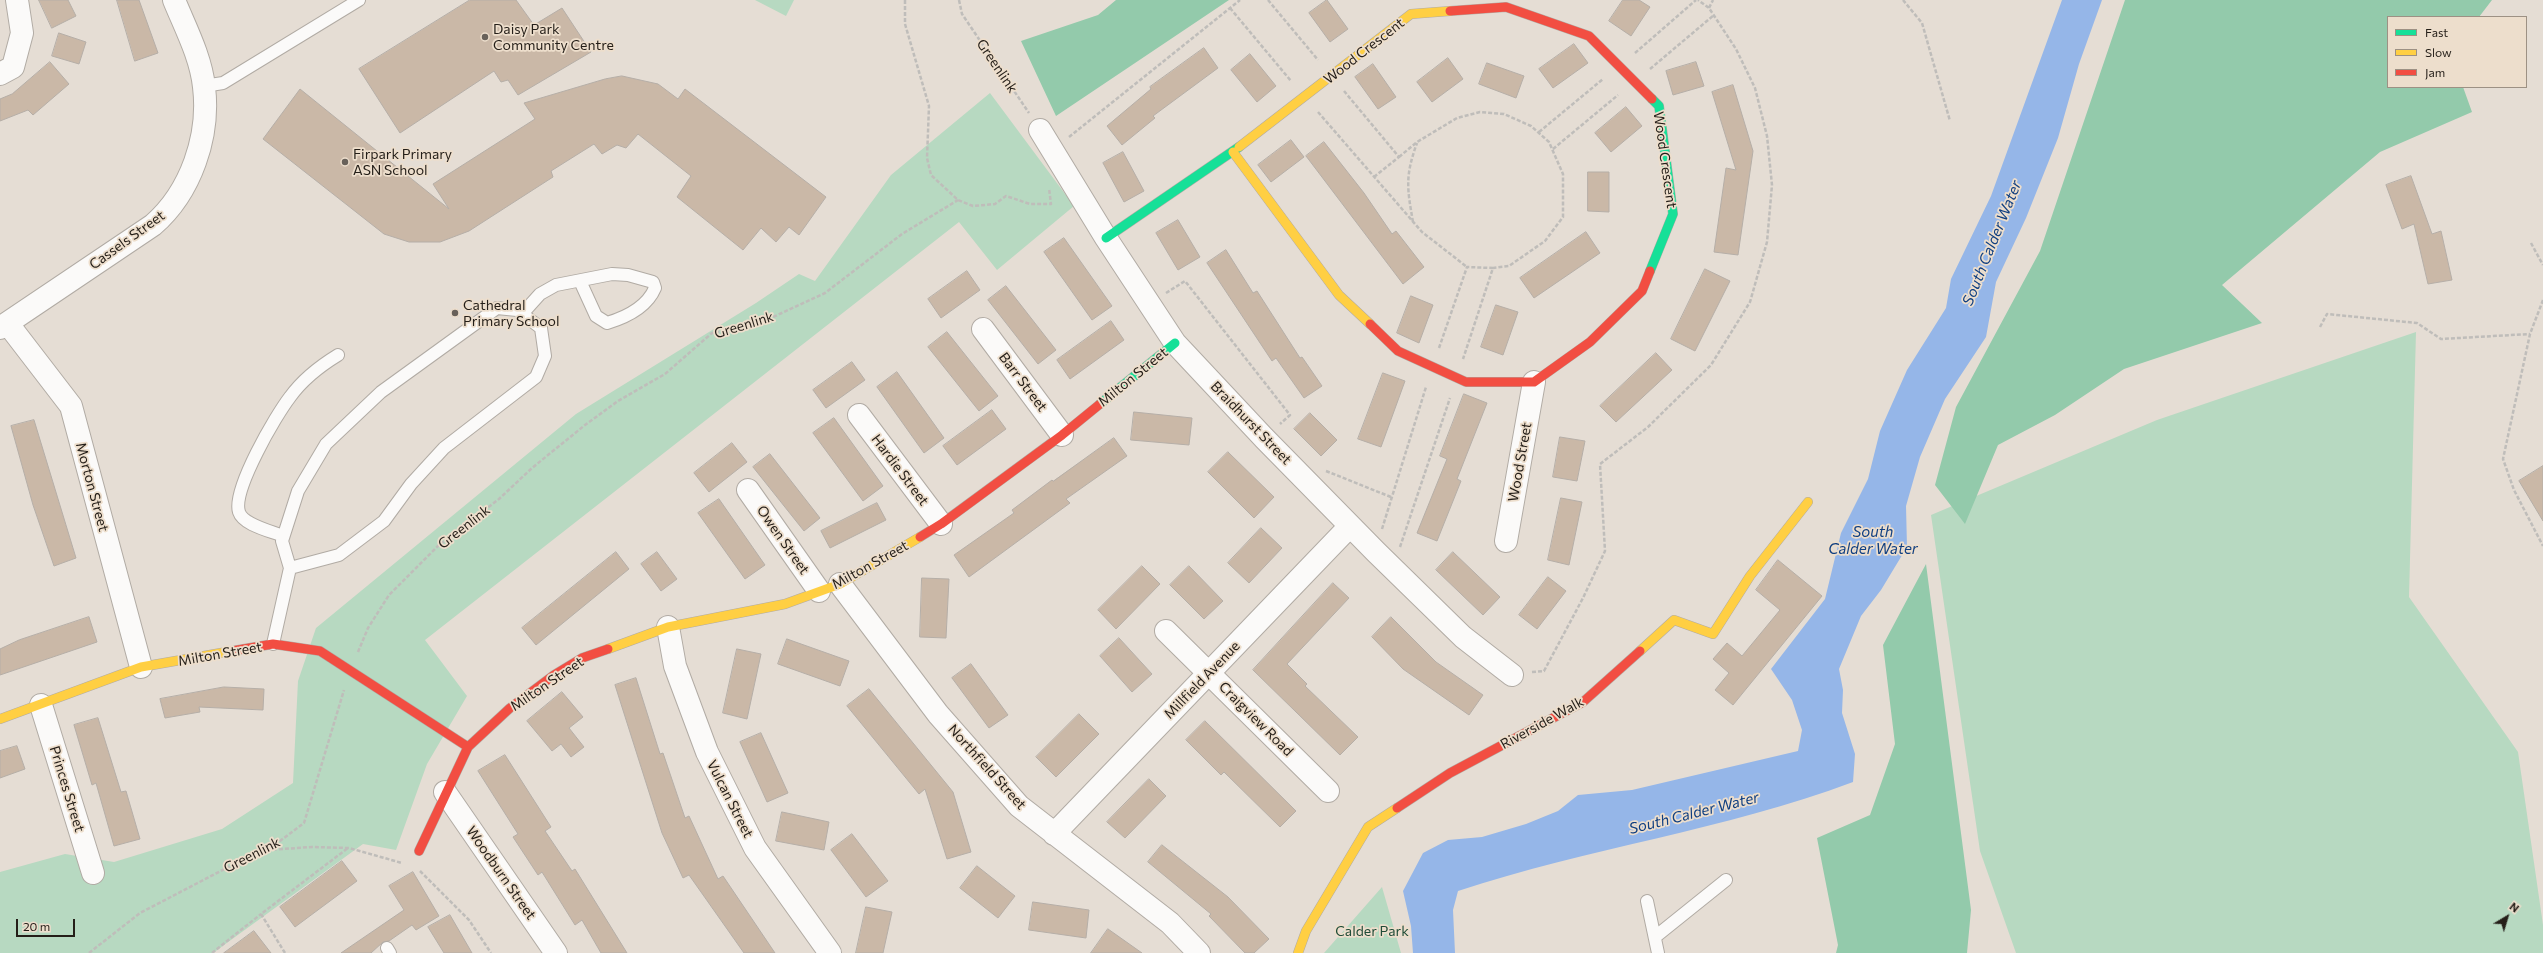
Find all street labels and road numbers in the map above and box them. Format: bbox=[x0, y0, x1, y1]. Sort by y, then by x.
street label: Wood Crescent bbox=[1320, 14, 1408, 88]
street label: Greenlink bbox=[973, 36, 1021, 96]
street label: Wood Crescent bbox=[1650, 111, 1680, 209]
street label: Cassels Street bbox=[86, 207, 168, 273]
street label: Greenlink bbox=[712, 308, 776, 342]
street label: Milton Street bbox=[1095, 344, 1171, 410]
street label: Barr Street bbox=[995, 349, 1051, 415]
street label: Braidhurst Street bbox=[1207, 378, 1295, 468]
street label: Wood Street bbox=[1505, 421, 1535, 503]
street label: Hardie Street bbox=[868, 431, 932, 509]
street label: Morton Street bbox=[72, 441, 112, 533]
street label: Greenlink bbox=[435, 502, 493, 552]
street label: Owen Street bbox=[753, 502, 813, 578]
street label: Milton Street bbox=[829, 537, 911, 593]
street label: Milton Street bbox=[177, 638, 263, 670]
street label: Millfield Avenue bbox=[1161, 638, 1243, 722]
street label: Milton Street bbox=[507, 653, 587, 715]
street label: Craigview Road bbox=[1215, 678, 1297, 760]
street label: Riverside Walk bbox=[1497, 693, 1587, 753]
street label: Northfield Street bbox=[944, 721, 1030, 813]
street label: Princes Street bbox=[46, 744, 88, 834]
street label: Vulcan Street bbox=[703, 757, 757, 841]
street label: Woodburn Street bbox=[463, 823, 539, 923]
street label: Greenlink bbox=[221, 834, 283, 876]

